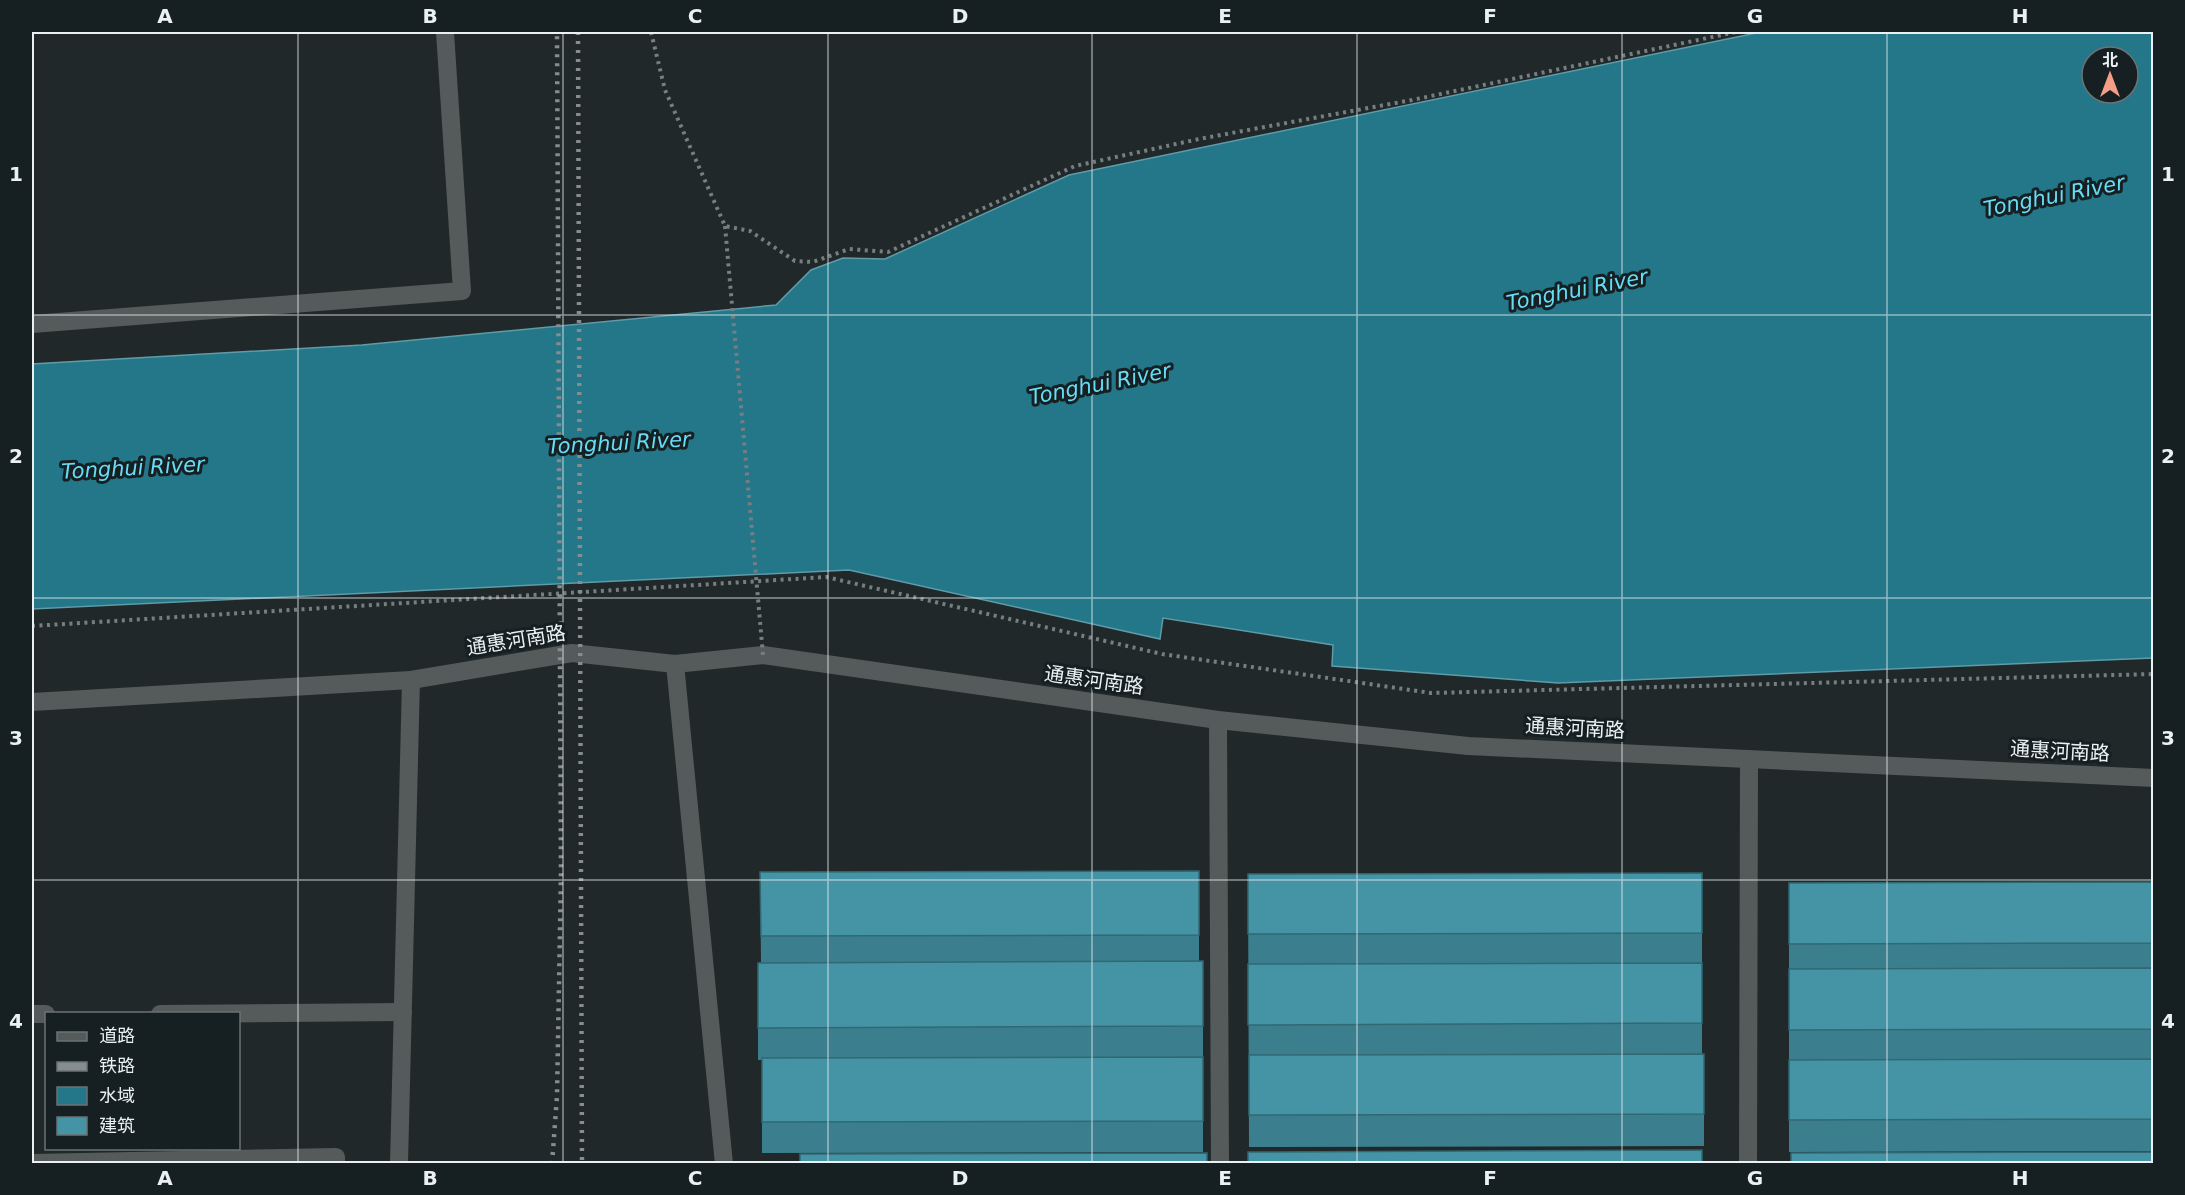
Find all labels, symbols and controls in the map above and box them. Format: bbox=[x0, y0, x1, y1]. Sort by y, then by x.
text: A bbox=[157, 4, 173, 28]
text: B bbox=[422, 4, 438, 28]
text: C bbox=[688, 4, 702, 28]
text: D bbox=[952, 4, 968, 28]
text: E bbox=[1218, 4, 1232, 28]
text: F bbox=[1483, 4, 1497, 28]
text: G bbox=[1747, 4, 1763, 28]
text: H bbox=[2012, 4, 2028, 28]
north arrow bbox=[2080, 45, 2140, 105]
text: 北 bbox=[2102, 51, 2118, 70]
text: 1 bbox=[9, 162, 23, 186]
text: 1 bbox=[2161, 162, 2175, 186]
water label: Tonghui River bbox=[1981, 170, 2128, 221]
water label: Tonghui River bbox=[1504, 264, 1651, 315]
water label: Tonghui River bbox=[1027, 358, 1174, 409]
water label: Tonghui River bbox=[547, 427, 693, 459]
text: 2 bbox=[9, 444, 23, 468]
text: 2 bbox=[2161, 444, 2175, 468]
water label: Tonghui River bbox=[61, 452, 207, 484]
street label: 通惠河南路 bbox=[465, 620, 567, 660]
street label: 通惠河南路 bbox=[1043, 661, 1145, 699]
street label: 通惠河南路 bbox=[1524, 713, 1626, 743]
text: 3 bbox=[9, 726, 23, 750]
text: 3 bbox=[2161, 726, 2175, 750]
street label: 通惠河南路 bbox=[2009, 736, 2111, 766]
text: 4 bbox=[9, 1009, 23, 1033]
text: 4 bbox=[2161, 1009, 2175, 1033]
legend bbox=[45, 1012, 240, 1150]
text: 道路 bbox=[99, 1025, 135, 1046]
text: 铁路 bbox=[99, 1055, 135, 1076]
text: 水域 bbox=[99, 1085, 135, 1106]
text: 建筑 bbox=[99, 1115, 135, 1136]
text: A bbox=[157, 1166, 173, 1190]
text: B bbox=[422, 1166, 438, 1190]
text: C bbox=[688, 1166, 702, 1190]
text: D bbox=[952, 1166, 968, 1190]
text: E bbox=[1218, 1166, 1232, 1190]
text: F bbox=[1483, 1166, 1497, 1190]
text: G bbox=[1747, 1166, 1763, 1190]
text: H bbox=[2012, 1166, 2028, 1190]

